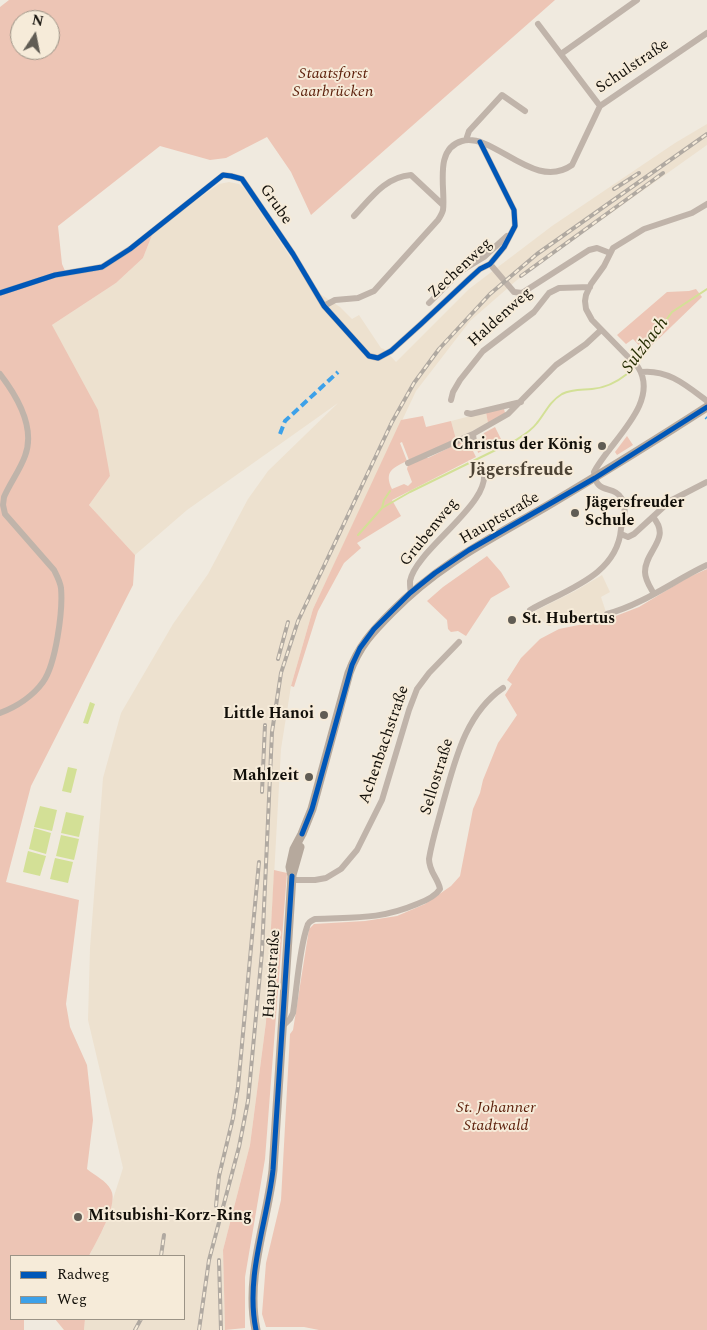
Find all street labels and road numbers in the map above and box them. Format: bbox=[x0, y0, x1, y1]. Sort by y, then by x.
street label: Schulstraße bbox=[593, 36, 673, 98]
street label: Grube bbox=[254, 181, 296, 229]
street label: Zechenweg bbox=[425, 235, 497, 303]
street label: Haldenweg bbox=[465, 284, 537, 352]
street label: Hauptstraße bbox=[457, 488, 543, 550]
street label: Grubenweg bbox=[397, 495, 463, 571]
street label: Achenbachstraße bbox=[356, 683, 414, 807]
street label: Sellostraße bbox=[417, 736, 459, 818]
street label: Hauptstraße bbox=[260, 929, 286, 1019]

